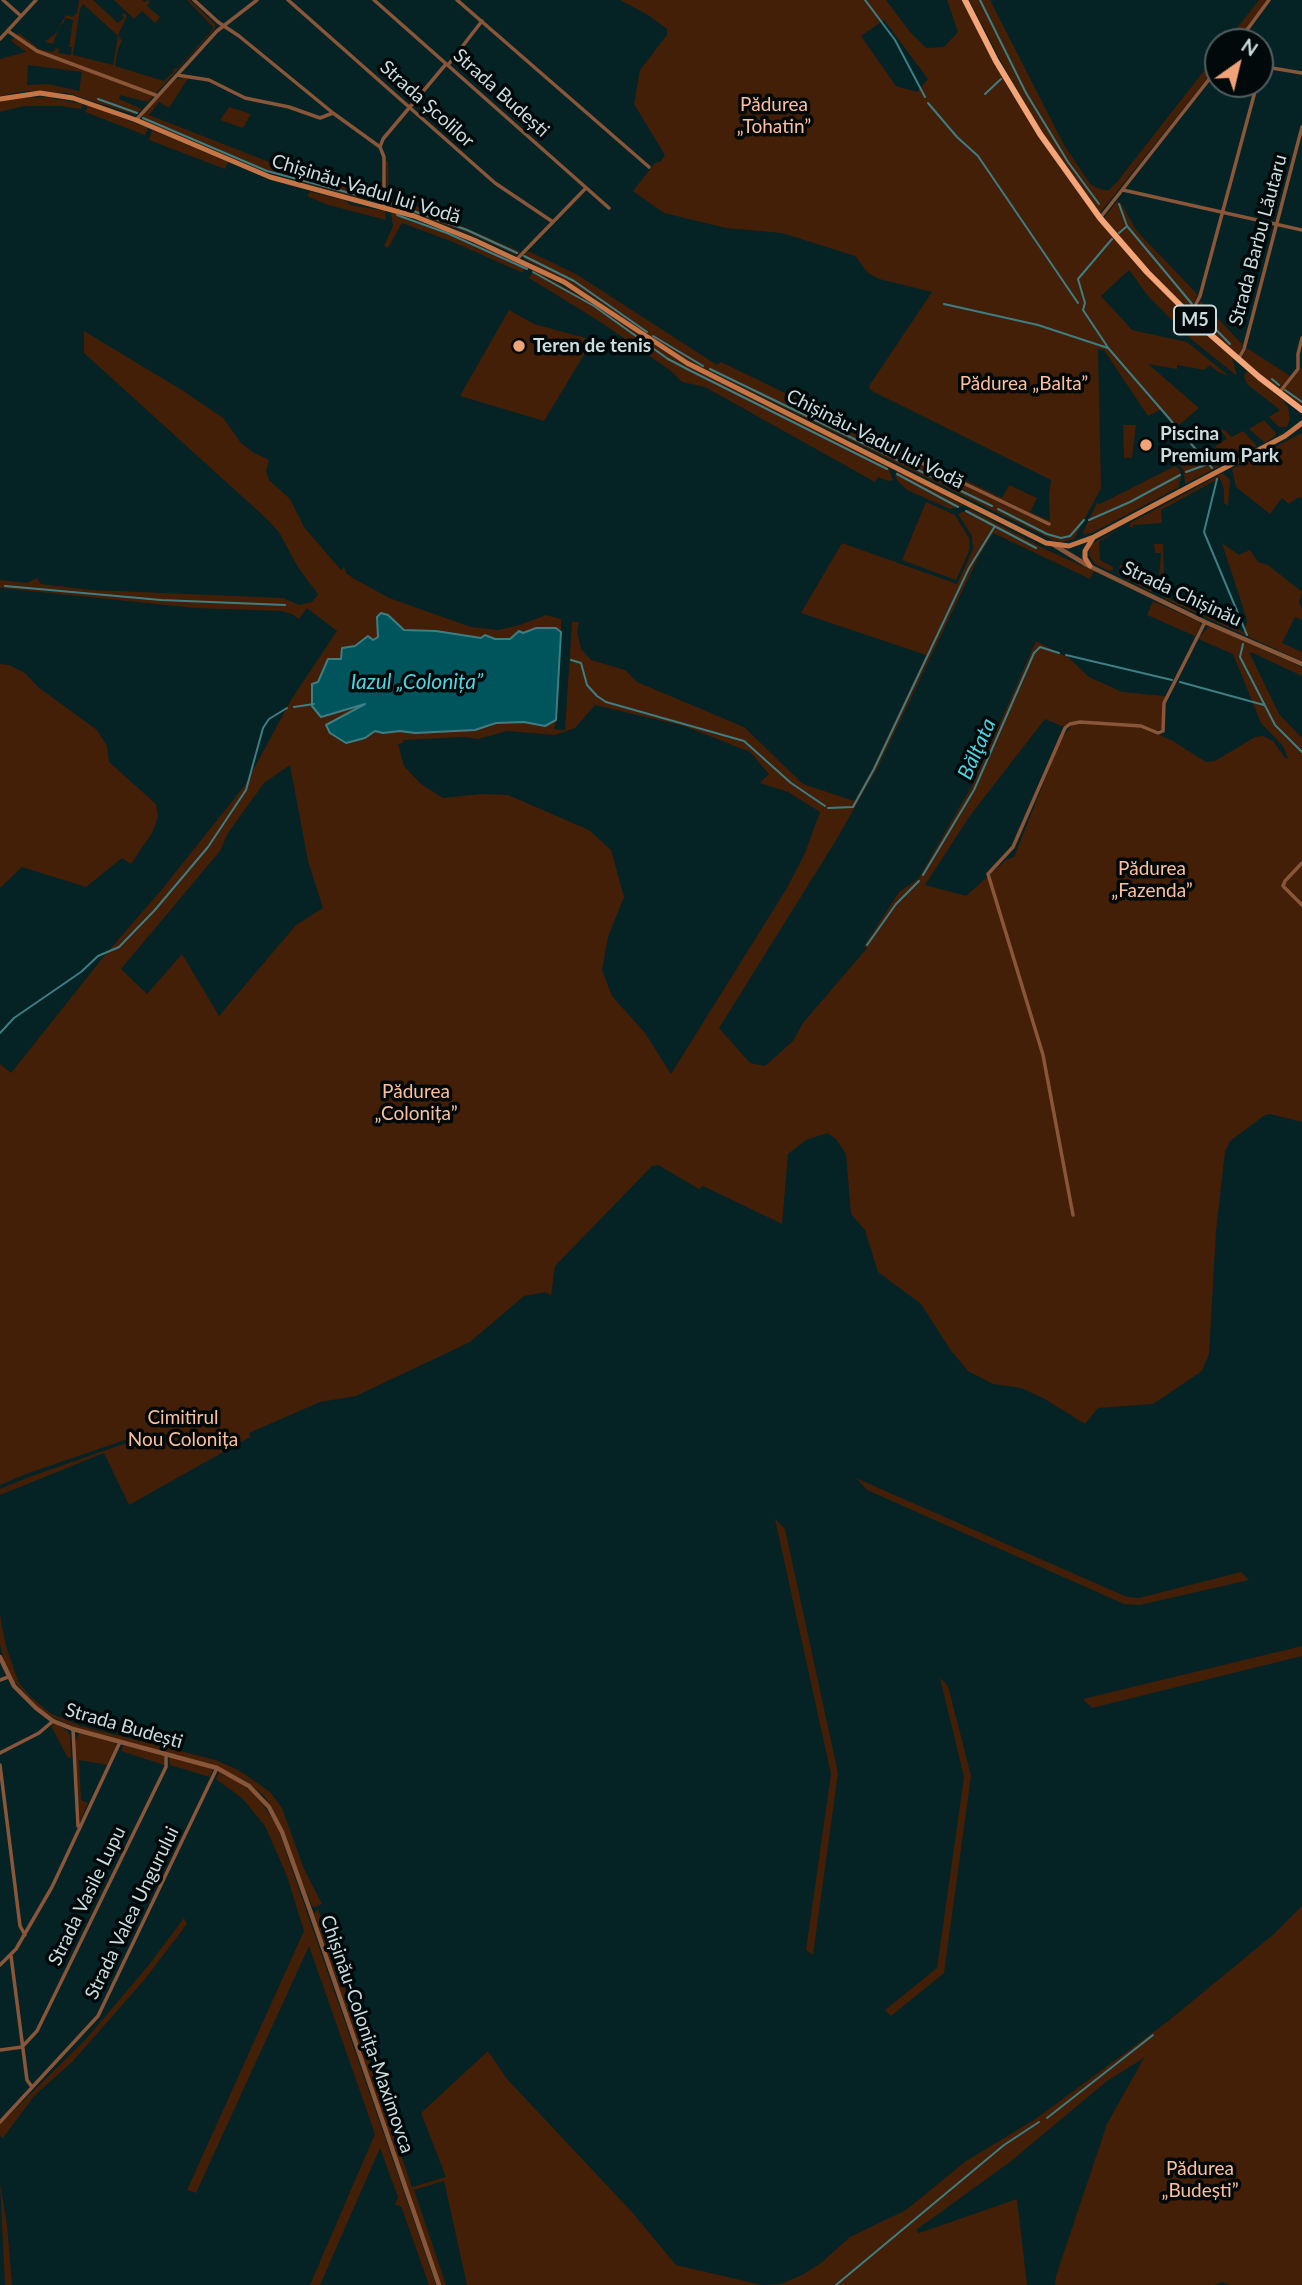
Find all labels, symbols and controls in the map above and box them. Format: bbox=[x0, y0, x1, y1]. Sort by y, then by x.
north arrow bbox=[1204, 28, 1274, 98]
text: N bbox=[1237, 33, 1262, 60]
street label: Strada Budești bbox=[448, 44, 554, 142]
street label: Strada Școlilor bbox=[375, 56, 479, 152]
park label: Pădurea „Tohatin” bbox=[737, 94, 811, 138]
street label: Chișinău-Vadul lui Vodă bbox=[269, 149, 463, 229]
street label: Strada Barbu Lăutaru bbox=[1224, 152, 1292, 328]
road number: M5 bbox=[1174, 306, 1216, 334]
place label: Teren de tenis bbox=[533, 335, 651, 357]
marker: Teren de tenis bbox=[511, 338, 527, 354]
park label: Pădurea „Balta” bbox=[960, 373, 1088, 395]
street label: Chișinău-Vadul lui Vodă bbox=[782, 384, 968, 494]
place label: Piscina Premium Park bbox=[1160, 423, 1279, 467]
marker: Piscina Premium Park bbox=[1138, 437, 1154, 453]
street label: Strada Chișinău bbox=[1119, 556, 1245, 632]
water label: Iazul „Colonița” bbox=[351, 669, 483, 695]
water label: Bălţata bbox=[952, 715, 1002, 783]
park label: Pădurea „Fazenda” bbox=[1111, 858, 1193, 902]
park label: Pădurea „Colonița” bbox=[374, 1081, 458, 1125]
park label: Cimitirul Nou Colonița bbox=[128, 1407, 238, 1451]
street label: Strada Budești bbox=[63, 1698, 185, 1754]
street label: Strada Vasile Lupu bbox=[43, 1823, 131, 1969]
street label: Strada Valea Ungurului bbox=[80, 1823, 184, 2003]
street label: Chișinău-Colonița-Maximovca bbox=[315, 1912, 419, 2156]
park label: Pădurea „Budești” bbox=[1161, 2158, 1239, 2202]

